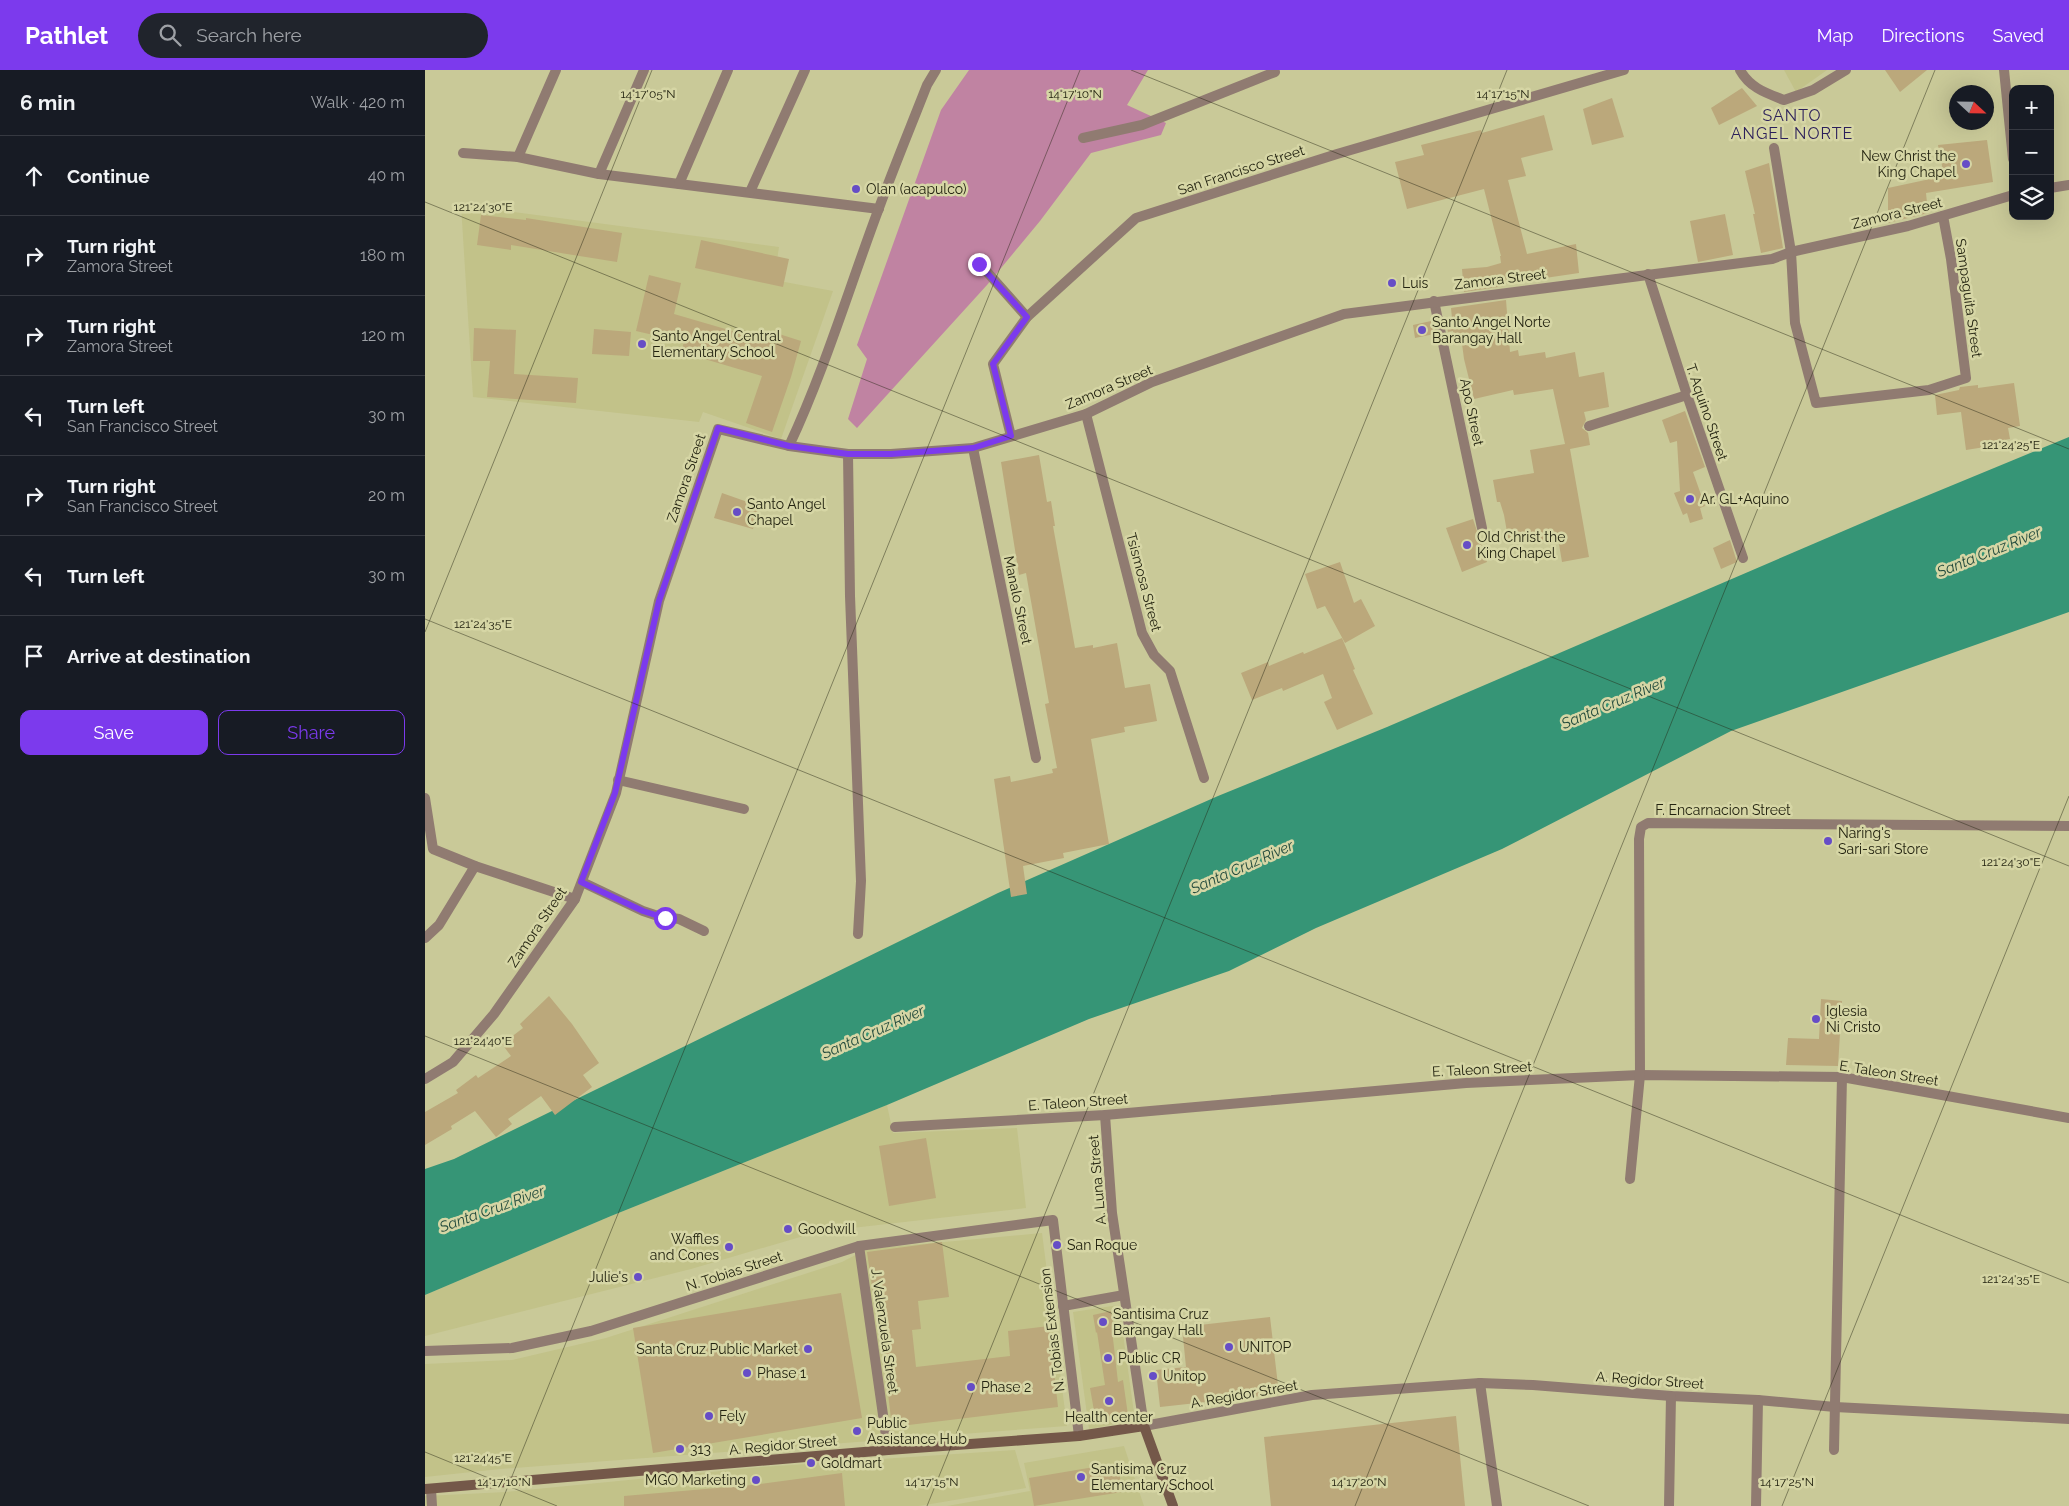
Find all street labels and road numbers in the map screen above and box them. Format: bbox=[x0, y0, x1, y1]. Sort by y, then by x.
street label: San Francisco Street bbox=[1176, 142, 1307, 198]
street label: Zamora Street bbox=[1850, 194, 1944, 232]
street label: Sampaguita Street bbox=[1953, 237, 1985, 359]
street label: Zamora Street bbox=[1453, 265, 1547, 293]
street label: Zamora Street bbox=[1063, 361, 1155, 412]
street label: T. Aquino Street bbox=[1683, 361, 1731, 463]
street label: Apo Street bbox=[1457, 377, 1487, 448]
street label: Zamora Street bbox=[663, 431, 709, 524]
street label: Tsismosa Street bbox=[1123, 531, 1165, 633]
street label: Manalo Street bbox=[1001, 554, 1035, 646]
street label: F. Encarnacion Street bbox=[1655, 802, 1791, 818]
street label: Zamora Street bbox=[504, 884, 570, 970]
street label: E. Taleon Street bbox=[1838, 1057, 1940, 1089]
street label: E. Taleon Street bbox=[1432, 1058, 1533, 1080]
street label: E. Taleon Street bbox=[1028, 1091, 1129, 1113]
street label: A. Luna Street bbox=[1085, 1134, 1109, 1226]
street label: N. Tobias Street bbox=[684, 1248, 784, 1294]
street label: J. Valenzuela Street bbox=[868, 1267, 902, 1395]
street label: N. Tobias Extension bbox=[1036, 1267, 1068, 1393]
street label: A. Regidor Street bbox=[1595, 1368, 1705, 1392]
street label: A. Regidor Street bbox=[1189, 1377, 1299, 1411]
street label: A. Regidor Street bbox=[728, 1432, 838, 1458]

